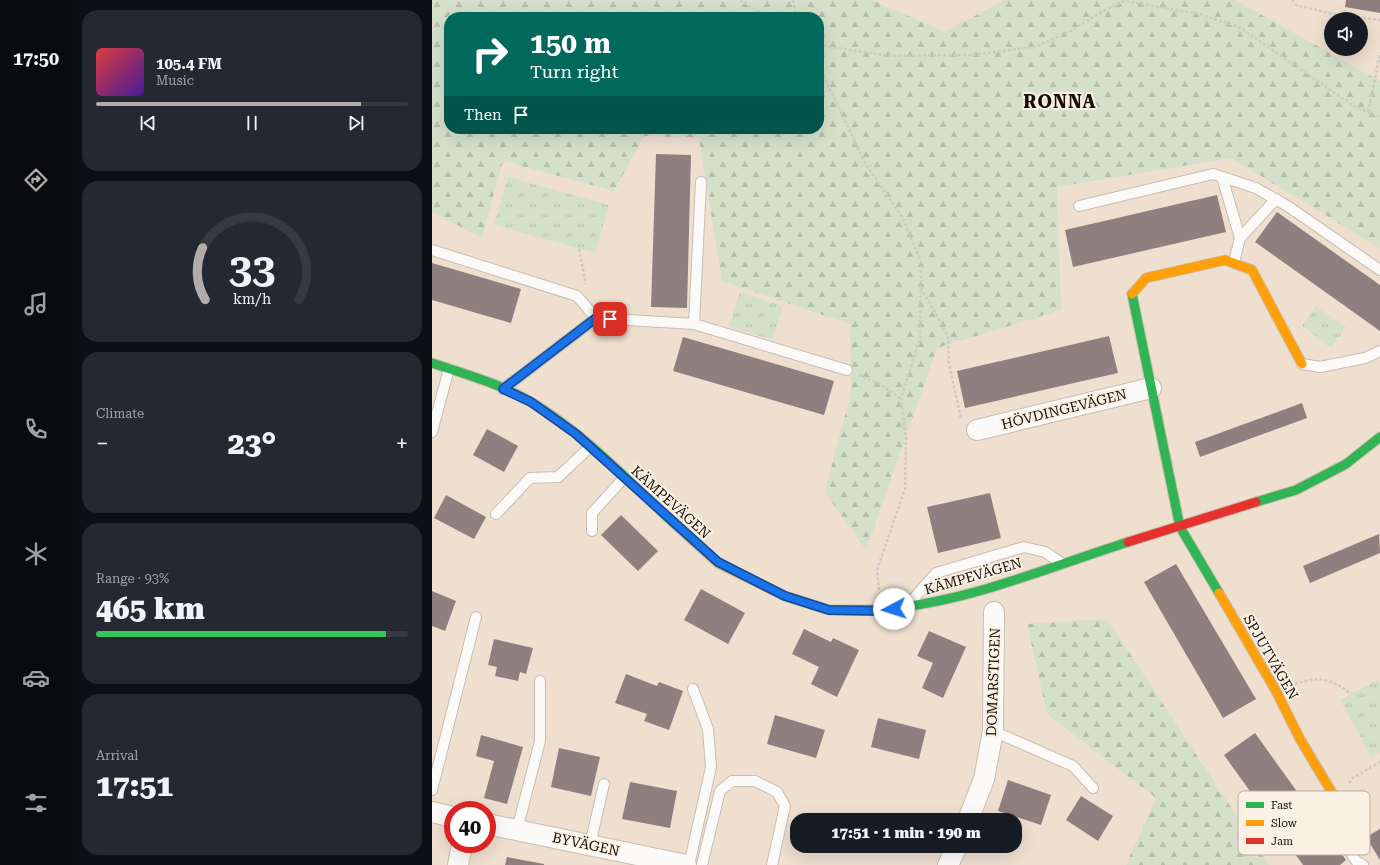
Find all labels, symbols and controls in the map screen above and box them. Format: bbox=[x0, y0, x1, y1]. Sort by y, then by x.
map controls bbox=[1324, 12, 1368, 56]
button: sound bbox=[1324, 12, 1368, 56]
text: 150 m bbox=[530, 27, 611, 60]
icon: right bbox=[464, 28, 516, 80]
text: 17:50 bbox=[13, 48, 59, 69]
text: 105.4 FM bbox=[156, 55, 222, 73]
text: Turn right bbox=[530, 61, 618, 82]
text: Music bbox=[156, 73, 194, 88]
district label: RONNA bbox=[1023, 91, 1097, 112]
icon: arrive bbox=[510, 104, 532, 126]
text: Then bbox=[464, 106, 502, 124]
icon: previous bbox=[137, 112, 159, 134]
icon: pause bbox=[241, 112, 263, 134]
icon: next bbox=[345, 112, 367, 134]
icon: directions bbox=[22, 166, 50, 194]
text: 33 bbox=[229, 243, 275, 292]
icon: music bbox=[22, 290, 50, 318]
text: km/h bbox=[233, 290, 271, 306]
pin bbox=[593, 302, 627, 336]
icon: arrive bbox=[599, 308, 621, 330]
street label: HÖVDINGEVÄGEN bbox=[1000, 386, 1128, 432]
text: Climate bbox=[96, 406, 144, 421]
icon: phone bbox=[22, 415, 50, 443]
text: 23° bbox=[228, 426, 276, 461]
text: − bbox=[96, 431, 108, 456]
text: + bbox=[396, 431, 408, 456]
street label: KÄMPEVÄGEN bbox=[628, 462, 714, 542]
icon: climate bbox=[22, 540, 50, 568]
street label: KÄMPEVÄGEN bbox=[922, 554, 1024, 598]
text: Range · 93% bbox=[96, 571, 169, 586]
position arrow bbox=[873, 588, 915, 630]
text: 465 km bbox=[96, 591, 205, 626]
street label: SPJUTVÄGEN bbox=[1240, 612, 1302, 702]
street label: DOMARSTIGEN bbox=[983, 627, 1003, 737]
icon: car bbox=[22, 664, 50, 692]
text: Arrival bbox=[96, 748, 138, 763]
text: 17:51 bbox=[96, 768, 173, 803]
icon: filters bbox=[22, 789, 50, 817]
legend bbox=[1238, 791, 1370, 855]
text: Fast bbox=[1271, 799, 1292, 812]
speed limit sign: 40 bbox=[444, 801, 496, 853]
text: Slow bbox=[1271, 817, 1298, 830]
text: 17:51 · 1 min · 190 m bbox=[831, 824, 981, 842]
street label: BYVÄGEN bbox=[551, 829, 621, 859]
text: Jam bbox=[1271, 835, 1293, 848]

